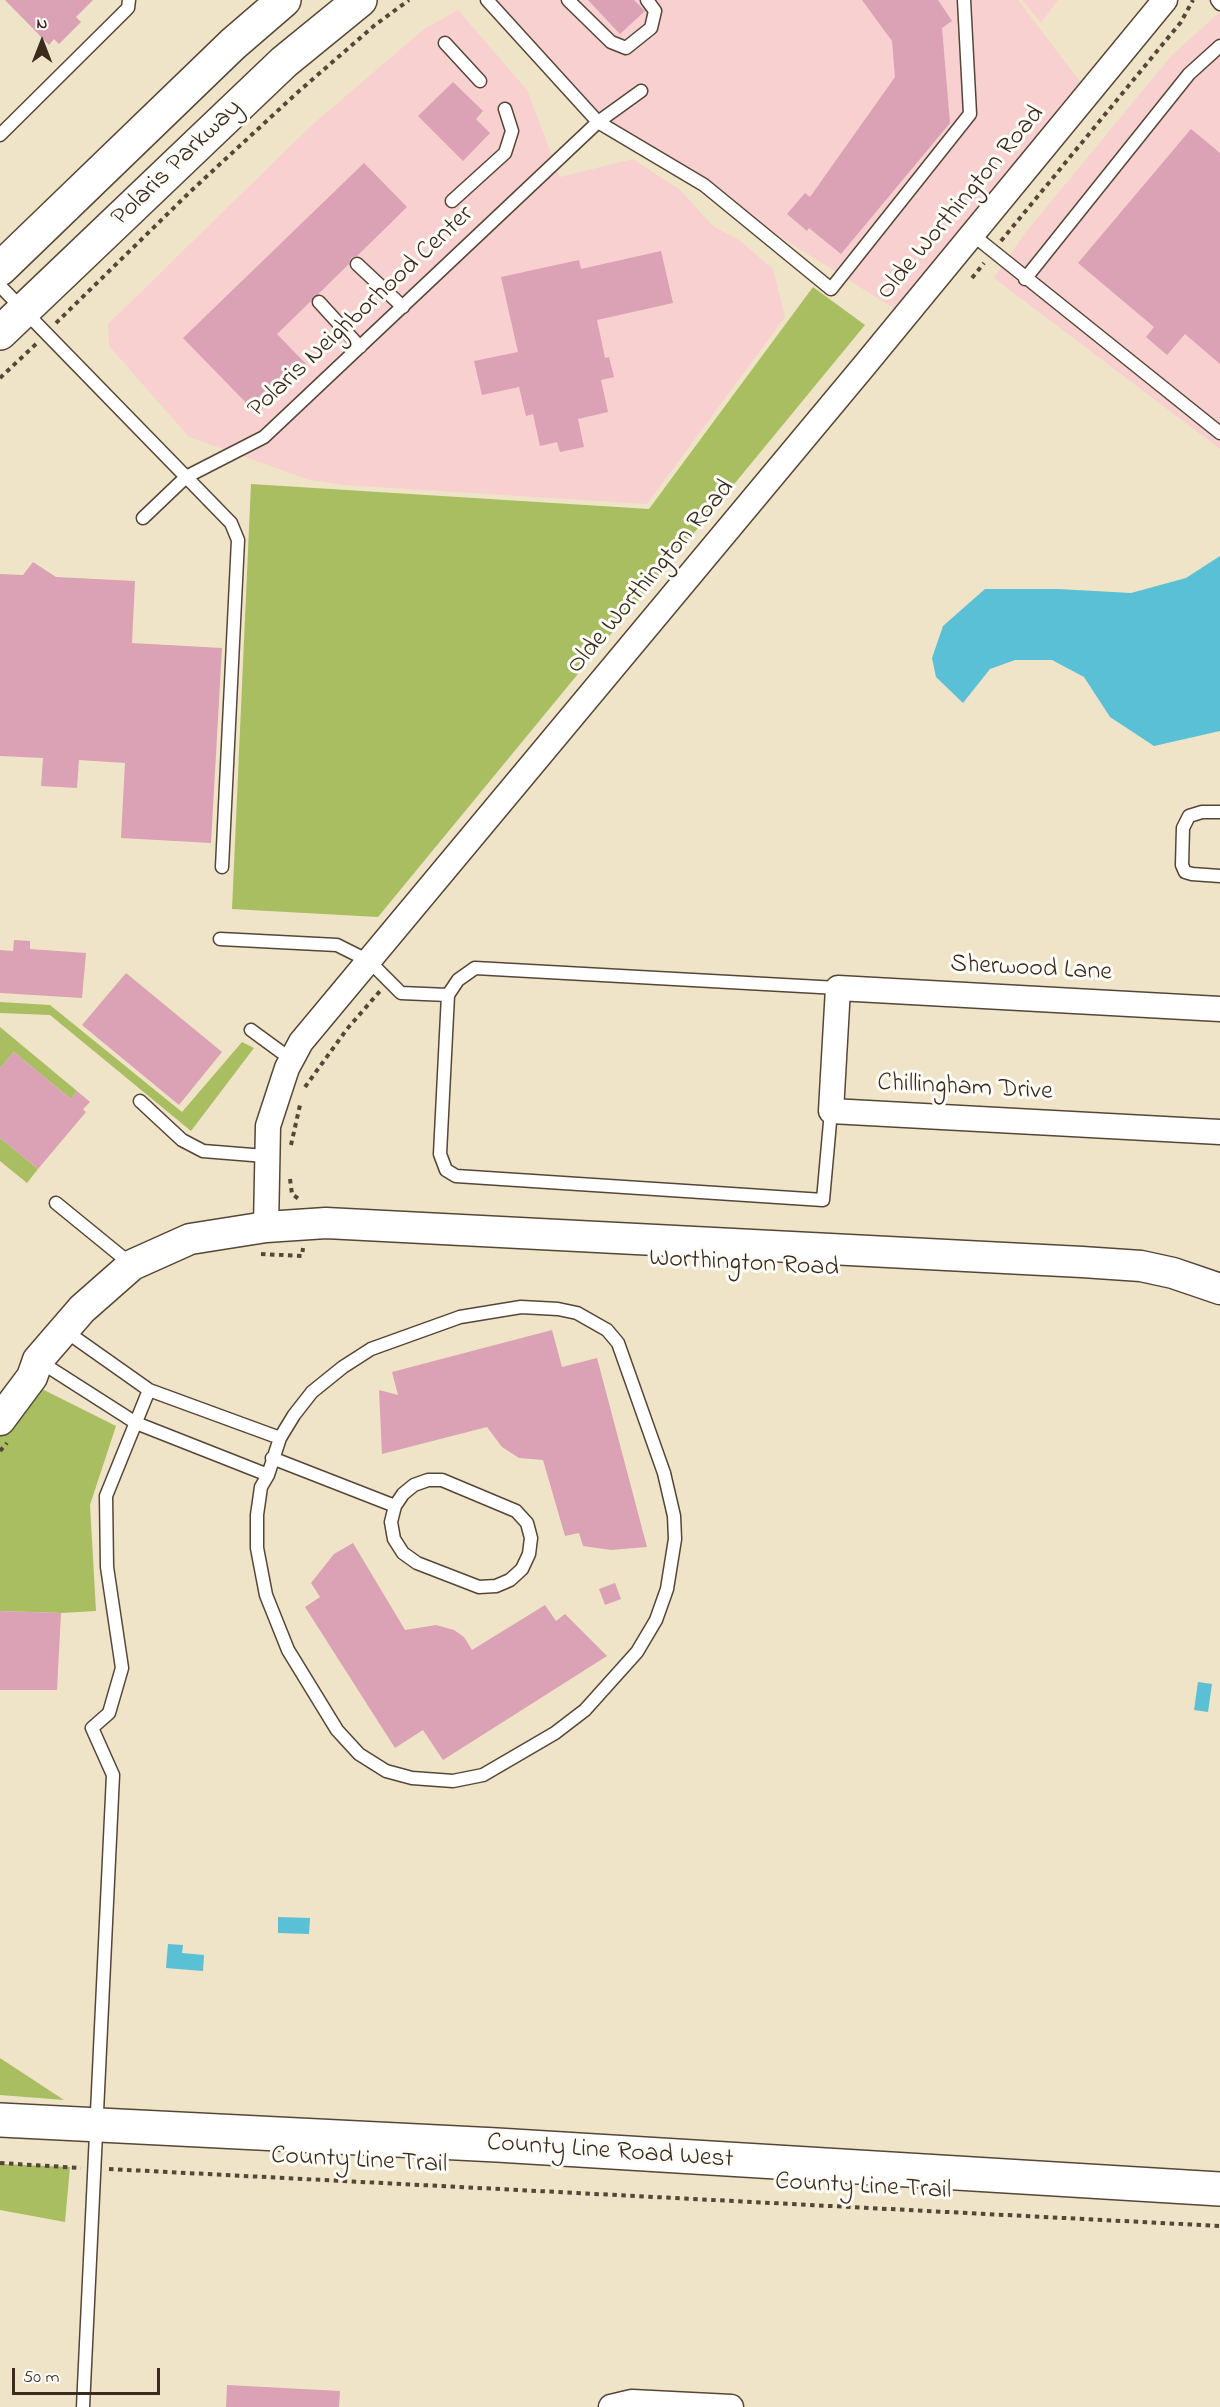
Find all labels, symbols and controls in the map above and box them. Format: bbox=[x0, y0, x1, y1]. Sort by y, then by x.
north arrow bbox=[12, 12, 72, 72]
text: N bbox=[37, 12, 47, 36]
street label: Polaris Parkway bbox=[106, 94, 250, 234]
street label: Olde Worthington Road bbox=[872, 100, 1052, 308]
street label: Polaris Neighborhood Center bbox=[243, 200, 481, 426]
street label: Olde Worthington Road bbox=[562, 474, 742, 682]
street label: Sherwood Lane bbox=[949, 950, 1113, 990]
street label: Chillingham Drive bbox=[877, 1069, 1053, 1109]
street label: Worthington Road bbox=[648, 1244, 840, 1286]
street label: County Line Road West bbox=[486, 2129, 734, 2177]
street label: County Line Trail bbox=[270, 2142, 448, 2182]
street label: County Line Trail bbox=[774, 2168, 952, 2208]
scale bar bbox=[15, 2356, 164, 2394]
text: 50 m bbox=[23, 2365, 60, 2391]

